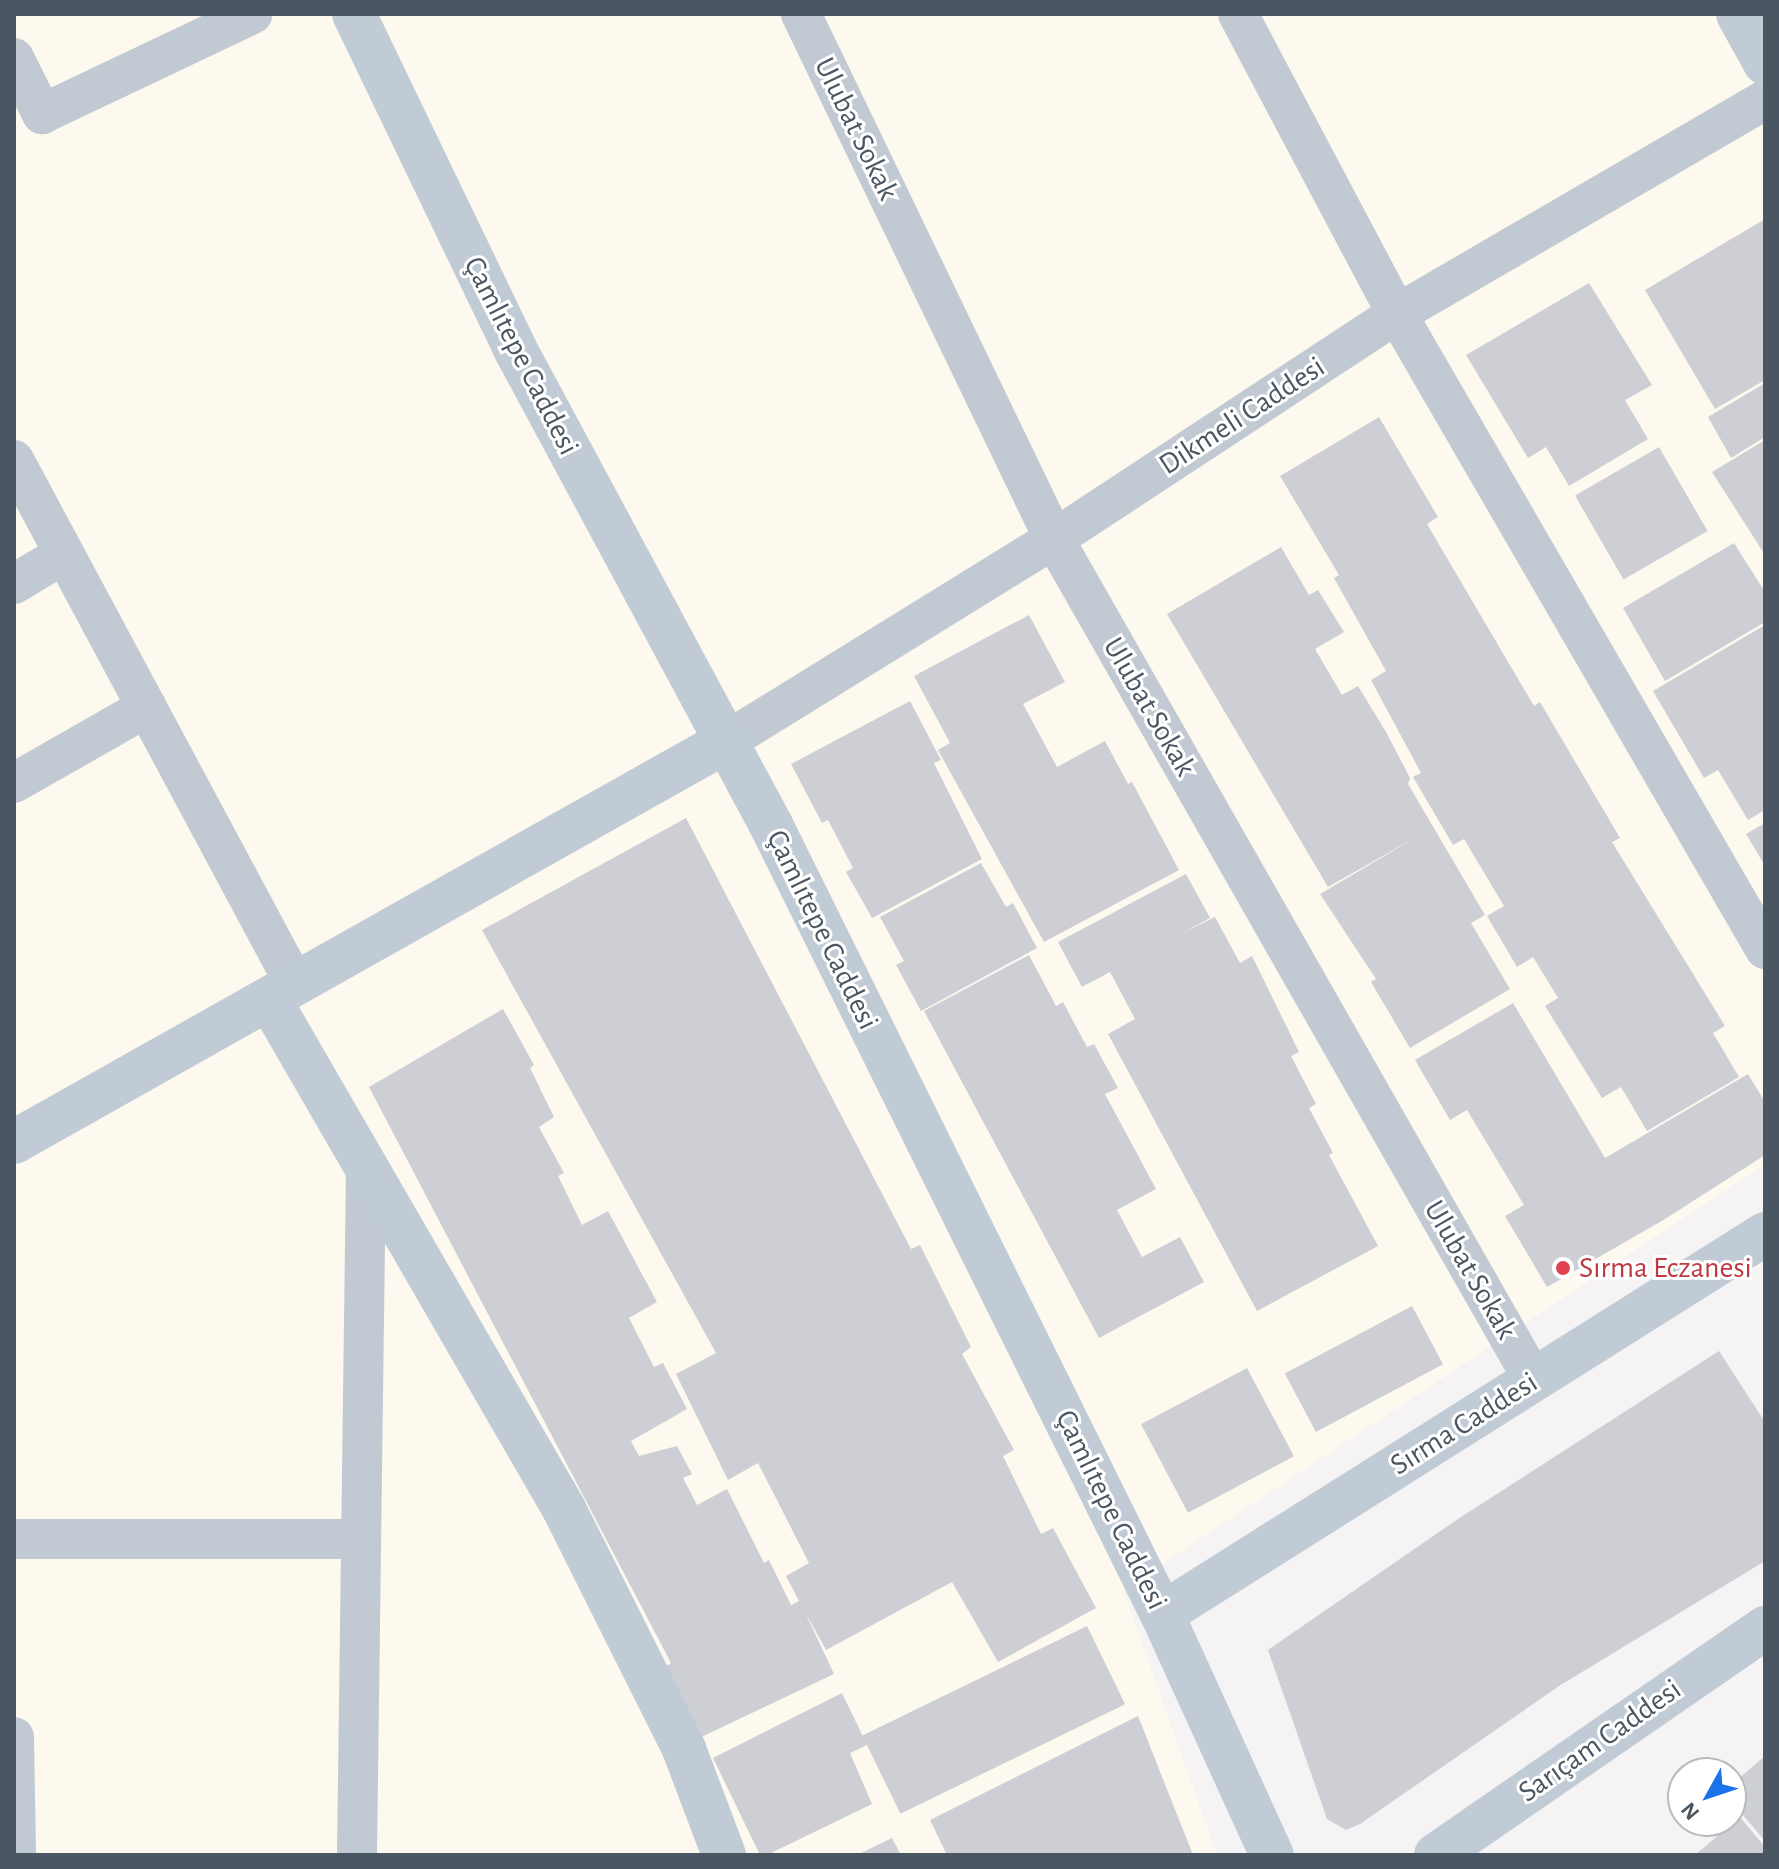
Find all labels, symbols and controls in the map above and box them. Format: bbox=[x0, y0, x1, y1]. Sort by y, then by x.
street label: Ulubat Sokak bbox=[806, 52, 906, 206]
street label: Çamlıtepe Caddesi bbox=[456, 251, 586, 461]
street label: Dikmeli Caddesi bbox=[1152, 349, 1332, 483]
street label: Ulubat Sokak bbox=[1095, 631, 1203, 783]
street label: Çamlıtepe Caddesi bbox=[758, 824, 886, 1036]
street label: Ulubat Sokak bbox=[1416, 1194, 1524, 1346]
place label: Sırma Eczanesi bbox=[1579, 1250, 1752, 1286]
marker: Sırma Eczanesi bbox=[1554, 1259, 1572, 1277]
street label: Sırma Caddesi bbox=[1384, 1365, 1544, 1483]
street label: Çamlıtepe Caddesi bbox=[1047, 1404, 1175, 1616]
street label: Sarıçam Caddesi bbox=[1512, 1672, 1688, 1810]
north arrow bbox=[1667, 1757, 1747, 1837]
text: N bbox=[1677, 1798, 1703, 1824]

